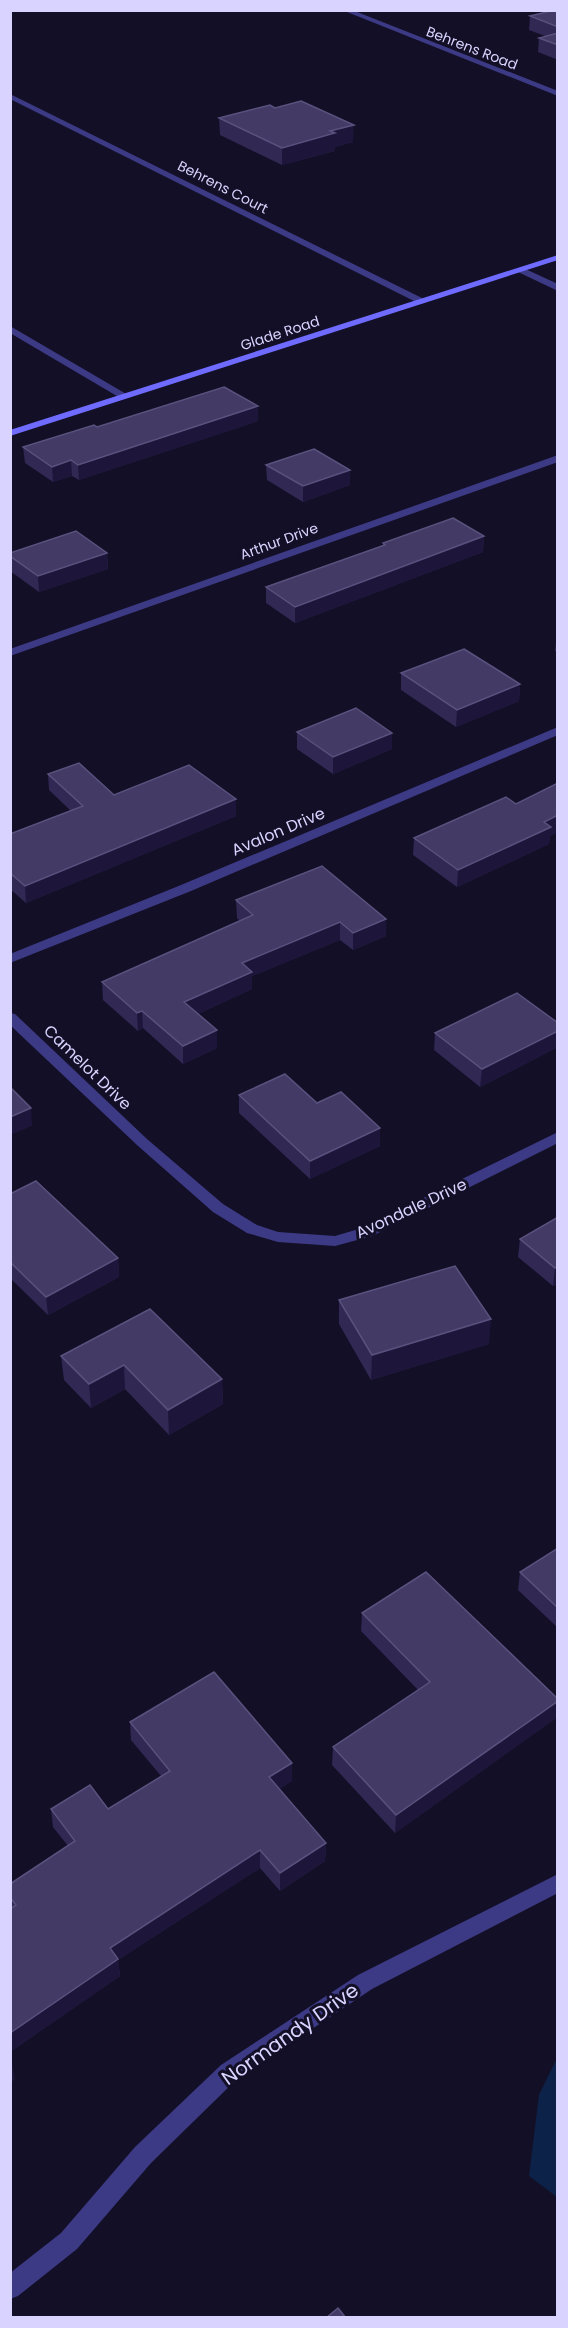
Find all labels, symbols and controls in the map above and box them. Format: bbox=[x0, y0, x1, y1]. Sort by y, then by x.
street label: Behrens Road bbox=[423, 21, 521, 75]
street label: Behrens Court bbox=[174, 156, 272, 218]
street label: Glade Road bbox=[238, 311, 322, 355]
street label: Arthur Drive bbox=[237, 518, 321, 564]
street label: Avalon Drive bbox=[228, 801, 328, 861]
street label: Camelot Drive bbox=[39, 1020, 137, 1115]
street label: Avondale Drive bbox=[352, 1173, 471, 1244]
street label: Normandy Drive bbox=[216, 1976, 364, 2092]

